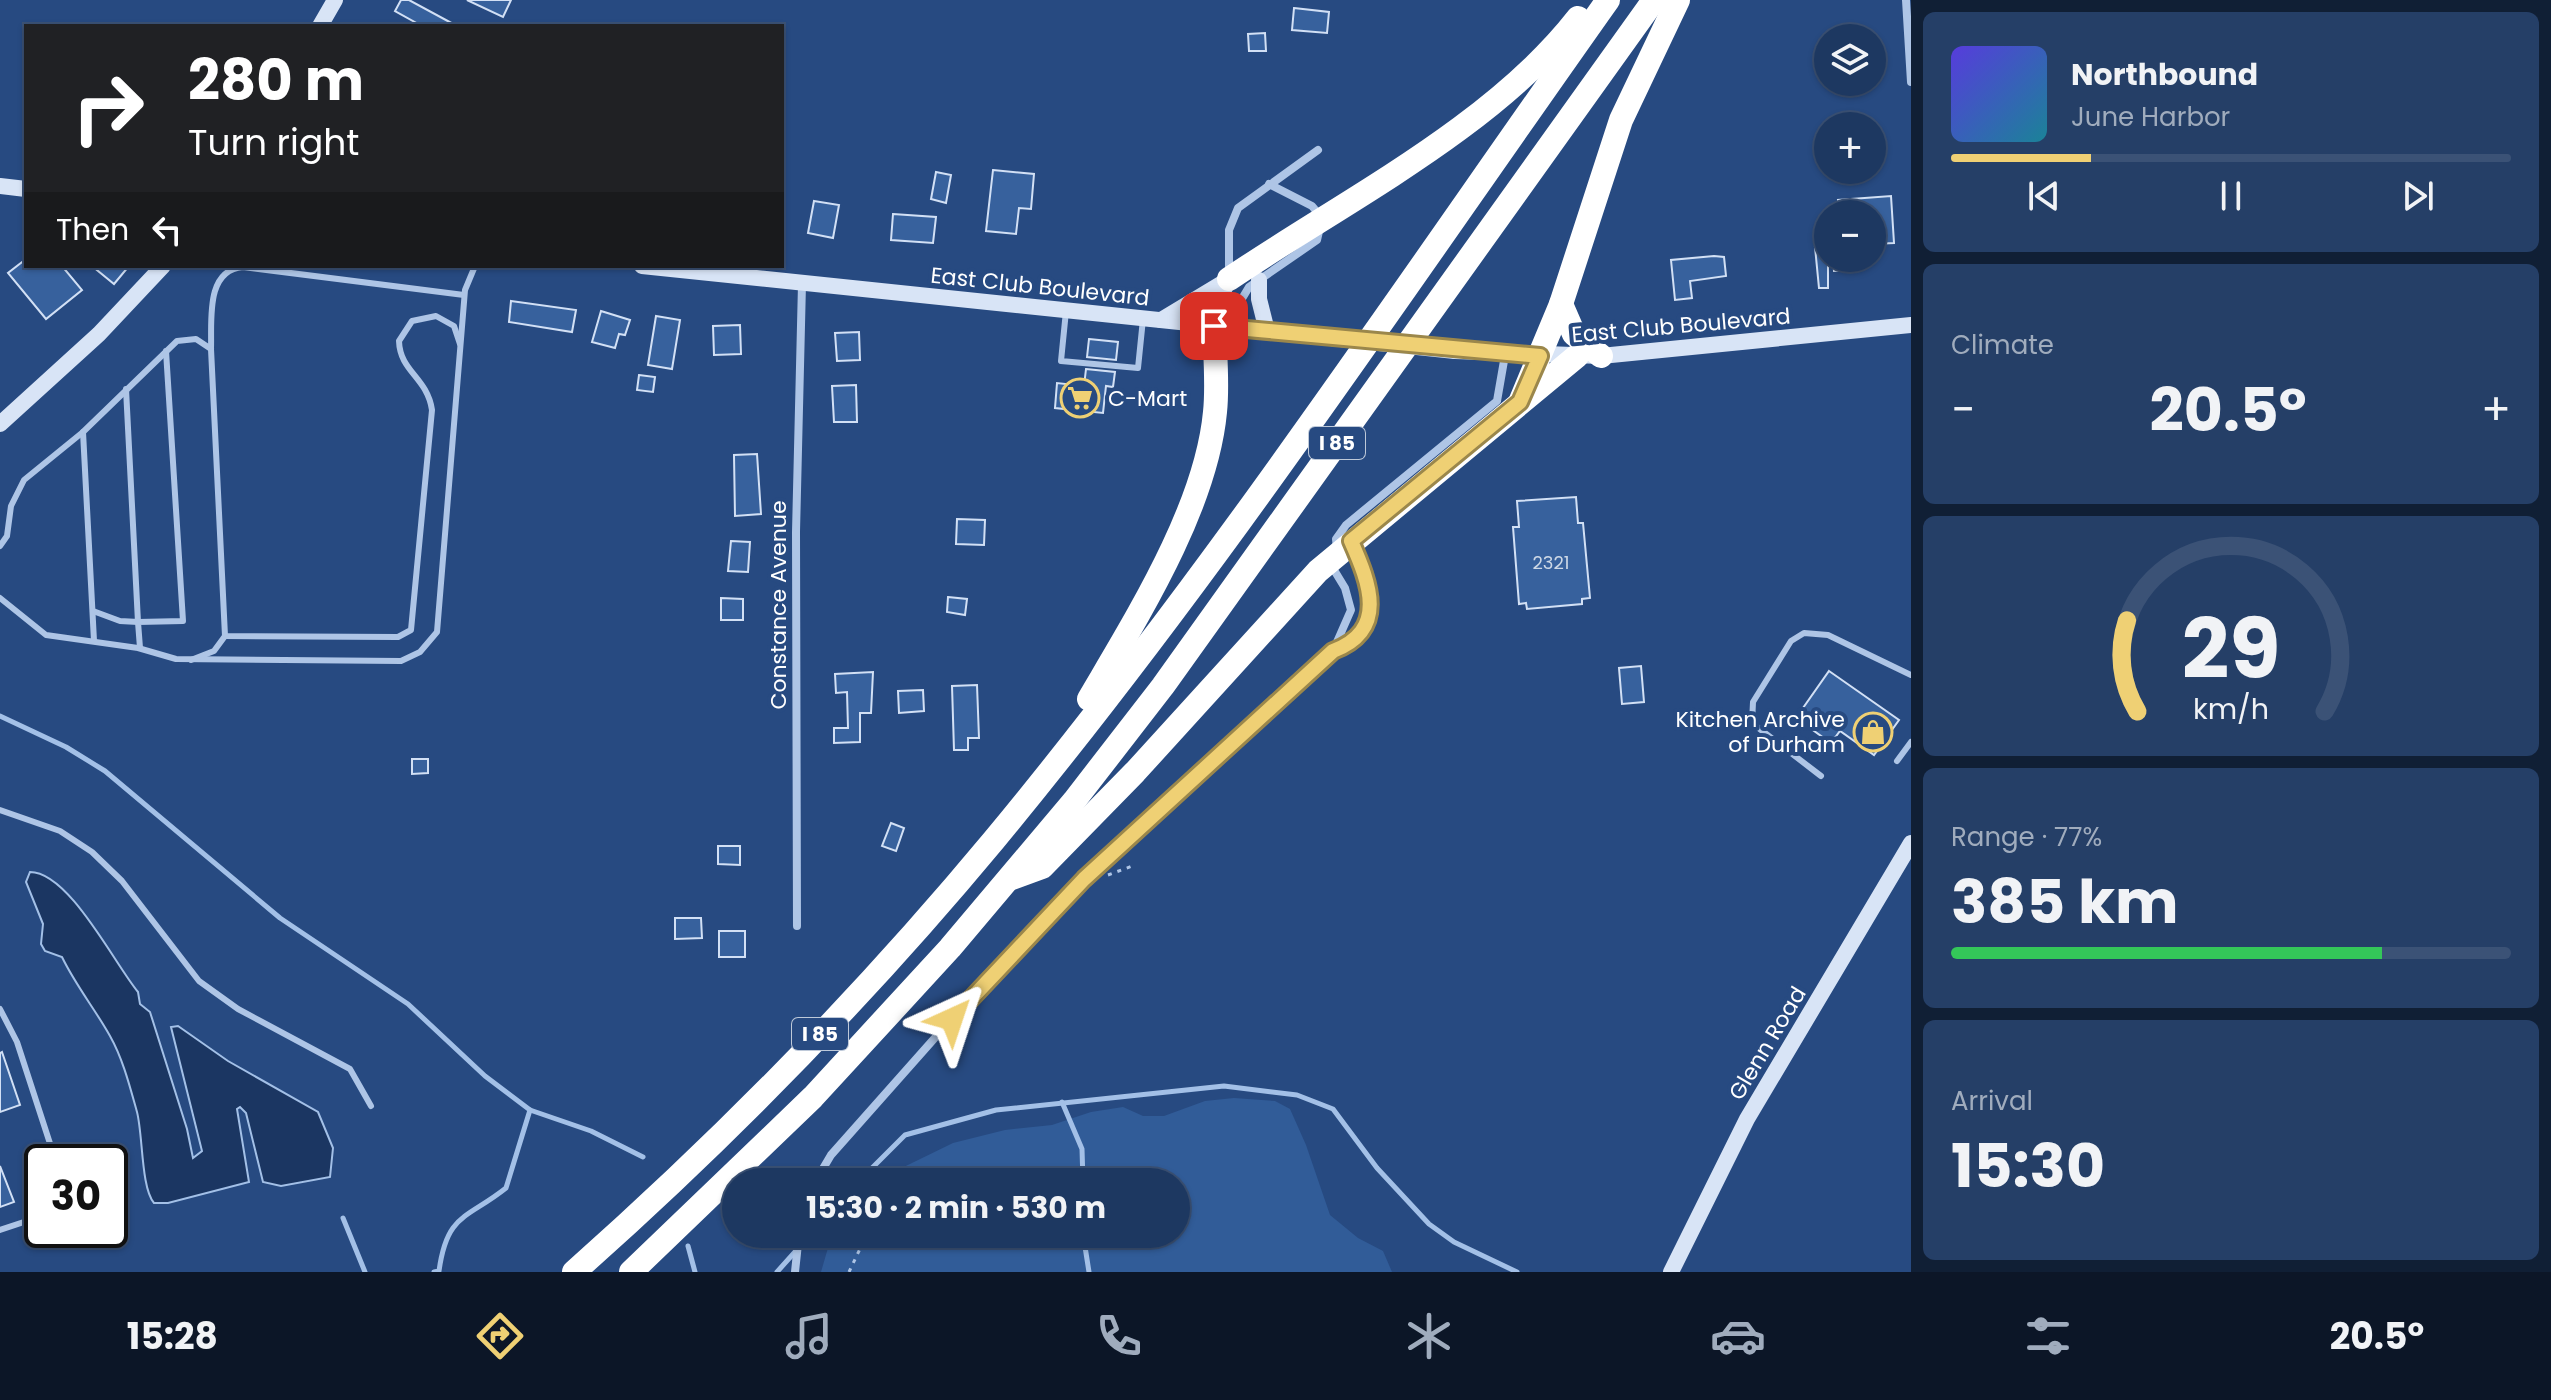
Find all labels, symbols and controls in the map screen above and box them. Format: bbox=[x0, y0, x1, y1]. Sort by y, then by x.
map controls bbox=[1814, 24, 1886, 272]
button: layers bbox=[1814, 24, 1886, 96]
text: 280 m bbox=[188, 41, 364, 120]
text: Northbound bbox=[2071, 53, 2258, 96]
icon: right bbox=[56, 56, 160, 160]
text: June Harbor bbox=[2071, 99, 2230, 135]
button: + bbox=[1814, 112, 1886, 184]
text: Turn right bbox=[188, 117, 359, 168]
icon: previous bbox=[2022, 174, 2066, 218]
icon: pause bbox=[2209, 174, 2253, 218]
icon: next bbox=[2396, 174, 2440, 218]
button: − bbox=[1814, 200, 1886, 272]
text: Then bbox=[56, 208, 129, 251]
icon: left bbox=[145, 208, 189, 252]
street label: East Club Boulevard bbox=[929, 260, 1151, 313]
pin bbox=[1180, 292, 1248, 360]
street label: East Club Boulevard bbox=[1570, 300, 1792, 351]
icon: arrive bbox=[1192, 304, 1236, 348]
text: Climate bbox=[1951, 327, 2054, 363]
text: 20.5° bbox=[2150, 368, 2307, 452]
supermarket icon: C-Mart bbox=[1059, 377, 1101, 419]
text: − bbox=[1951, 379, 1975, 440]
text: + bbox=[2481, 379, 2511, 440]
place label: C-Mart bbox=[1108, 383, 1187, 414]
road number: I 85 bbox=[1309, 427, 1365, 459]
street label: Constance Avenue bbox=[763, 500, 794, 710]
house number: 2321 bbox=[1532, 550, 1570, 575]
text: 29 bbox=[2182, 591, 2280, 707]
text: km/h bbox=[2193, 689, 2269, 729]
place label: Kitchen Archive of Durham bbox=[1676, 704, 1845, 760]
shop icon: Kitchen Archive of Durham bbox=[1852, 711, 1894, 753]
text: Range · 77% bbox=[1951, 819, 2102, 855]
text: 385 km bbox=[1951, 860, 2179, 944]
position arrow bbox=[910, 977, 994, 1061]
street label: Glenn Road bbox=[1721, 981, 1814, 1106]
road number: I 85 bbox=[792, 1018, 848, 1050]
text: Arrival bbox=[1951, 1083, 2033, 1119]
text: 15:30 bbox=[1951, 1124, 2105, 1208]
speed limit sign: 30 bbox=[24, 1144, 128, 1248]
text: 15:30 · 2 min · 530 m bbox=[806, 1186, 1106, 1229]
icon: directions bbox=[472, 1308, 528, 1364]
icon: music bbox=[781, 1308, 837, 1364]
icon: phone bbox=[1091, 1308, 1147, 1364]
icon: climate bbox=[1401, 1308, 1457, 1364]
icon: car bbox=[1710, 1308, 1766, 1364]
icon: filters bbox=[2020, 1308, 2076, 1364]
text: 15:28 bbox=[127, 1311, 218, 1362]
text: 20.5° bbox=[2330, 1311, 2424, 1362]

